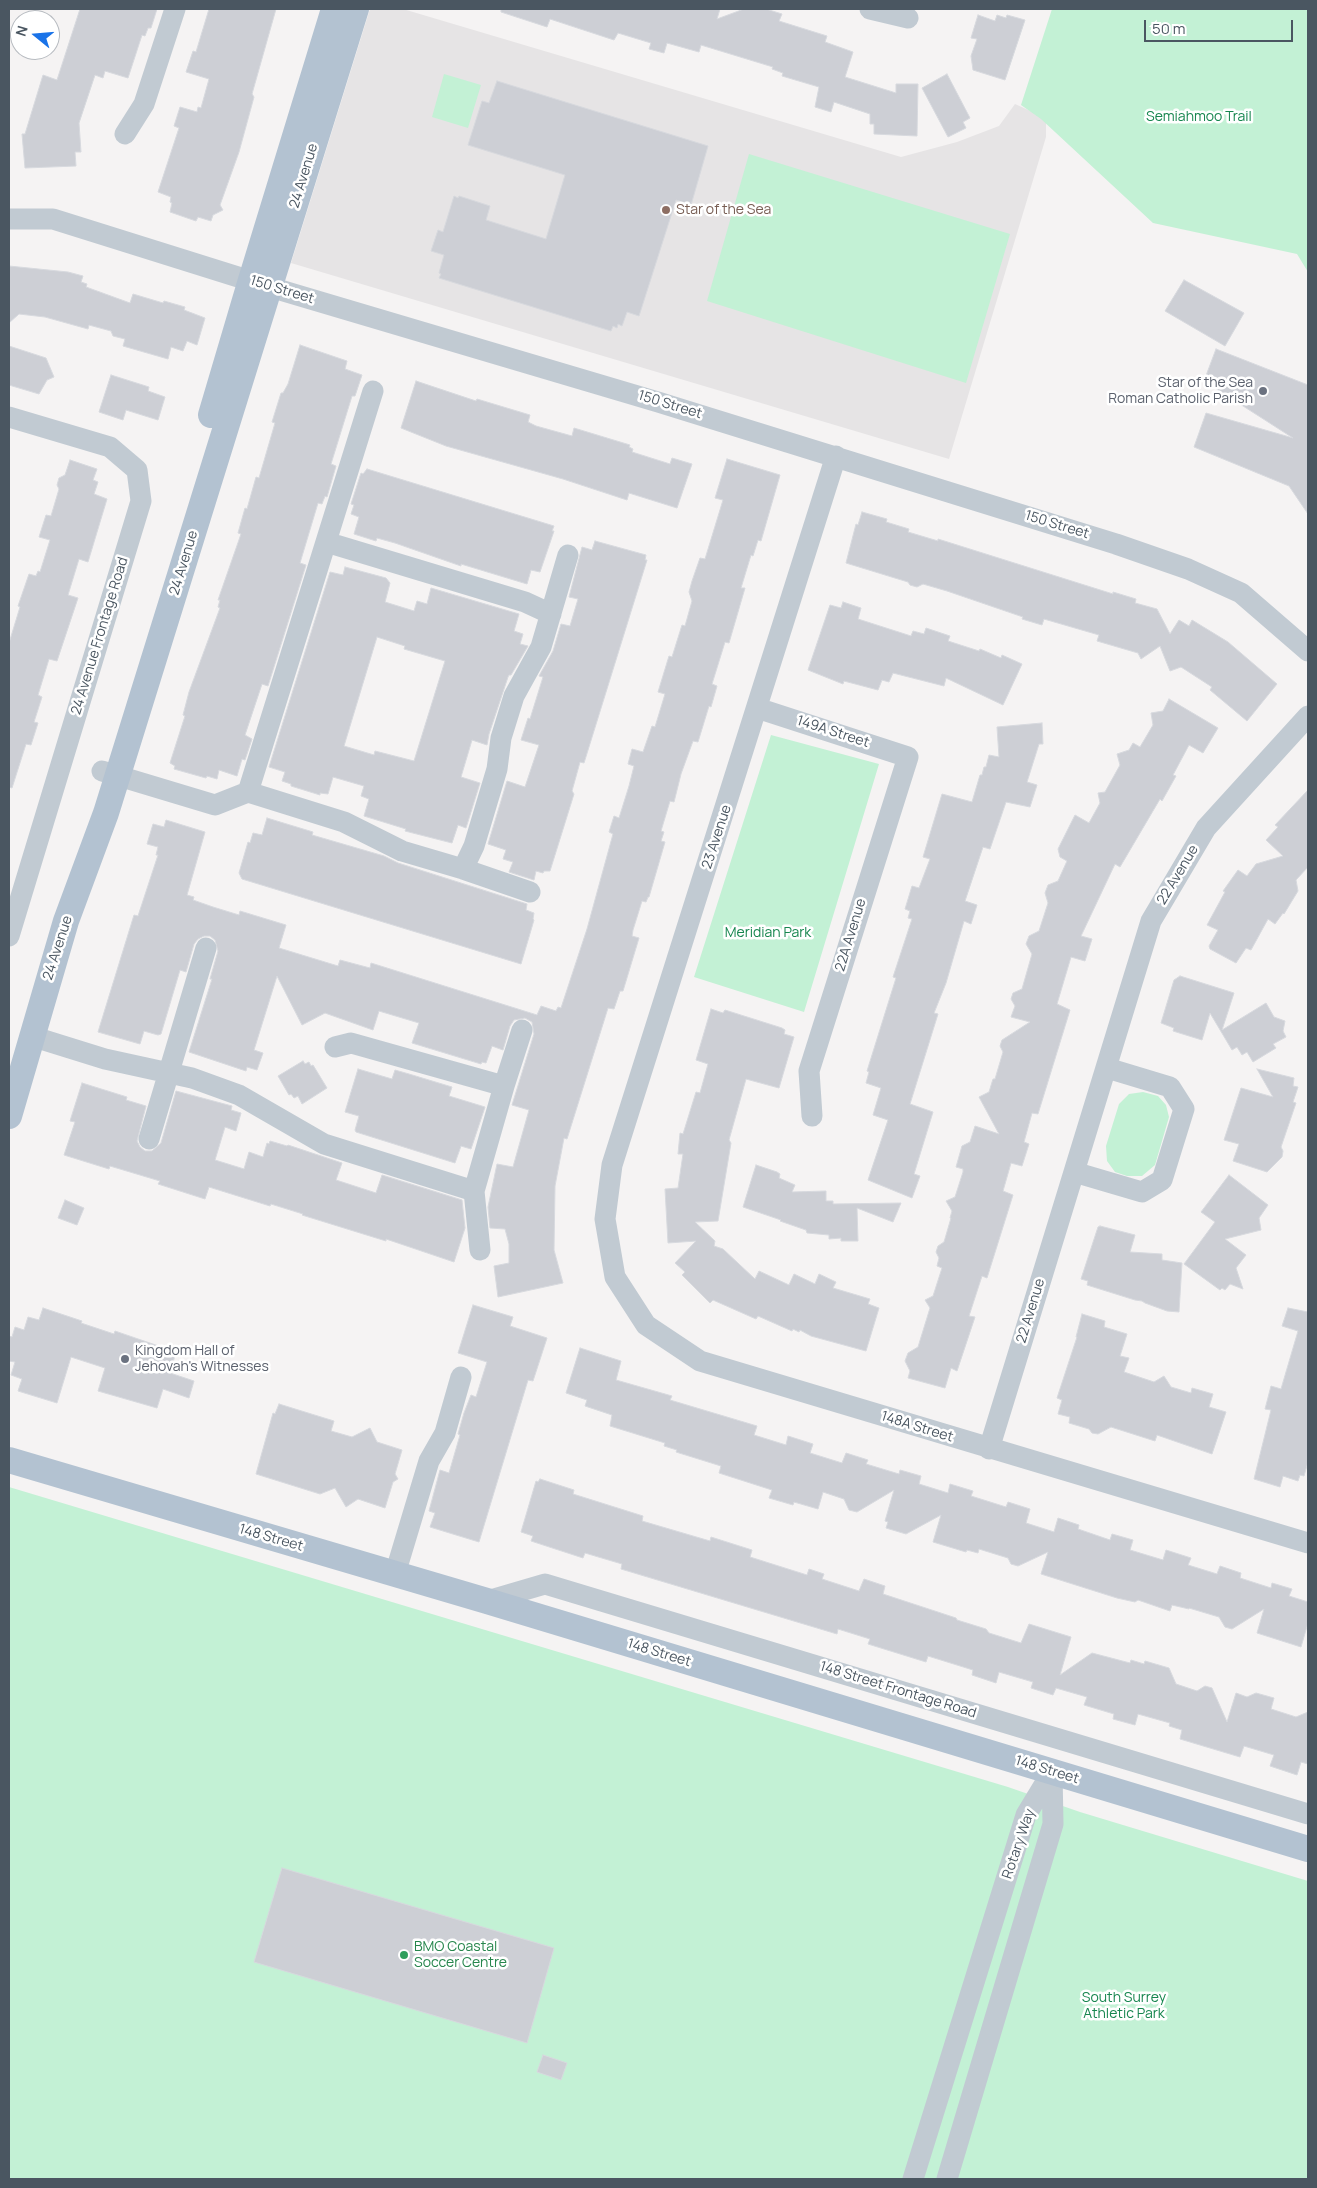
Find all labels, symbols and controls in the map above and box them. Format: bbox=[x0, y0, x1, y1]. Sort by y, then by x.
north arrow bbox=[10, 10, 60, 60]
scale bar bbox=[1147, 10, 1296, 42]
text: 50 m bbox=[1152, 18, 1186, 39]
text: N bbox=[11, 23, 32, 38]
park label: Semiahmoo Trail bbox=[1146, 109, 1252, 125]
street label: 24 Avenue bbox=[286, 142, 322, 210]
place label: Star of the Sea bbox=[676, 202, 771, 218]
marker: Star of the Sea bbox=[660, 204, 672, 216]
street label: 150 Street bbox=[248, 272, 316, 308]
place label: Star of the Sea Roman Catholic Parish bbox=[1108, 375, 1253, 408]
marker: Star of the Sea Roman Catholic Parish bbox=[1257, 385, 1269, 397]
street label: 150 Street bbox=[636, 387, 704, 423]
street label: 150 Street bbox=[1023, 507, 1091, 543]
street label: 24 Avenue bbox=[166, 529, 202, 597]
street label: 24 Avenue Frontage Road bbox=[68, 555, 132, 717]
street label: 149A Street bbox=[795, 712, 871, 752]
street label: 23 Avenue bbox=[699, 803, 735, 871]
street label: 22 Avenue bbox=[1154, 842, 1202, 908]
street label: 22A Avenue bbox=[832, 897, 870, 973]
street label: 24 Avenue bbox=[40, 914, 76, 982]
park label: Meridian Park bbox=[725, 925, 811, 941]
street label: 22 Avenue bbox=[1013, 1277, 1049, 1345]
place label: Kingdom Hall of Jehovah's Witnesses bbox=[135, 1343, 269, 1375]
marker: Kingdom Hall of Jehovah's Witnesses bbox=[119, 1353, 131, 1365]
street label: 148A Street bbox=[879, 1408, 955, 1446]
street label: 148 Street bbox=[237, 1521, 305, 1555]
street label: 148 Street bbox=[625, 1635, 693, 1671]
street label: 148 Street Frontage Road bbox=[818, 1658, 978, 1722]
street label: 148 Street bbox=[1013, 1752, 1081, 1788]
street label: Rotary Way bbox=[999, 1807, 1039, 1881]
place label: BMO Coastal Soccer Centre bbox=[414, 1939, 507, 1971]
marker: BMO Coastal Soccer Centre bbox=[398, 1949, 410, 1961]
park label: South Surrey Athletic Park bbox=[1082, 1990, 1166, 2022]

